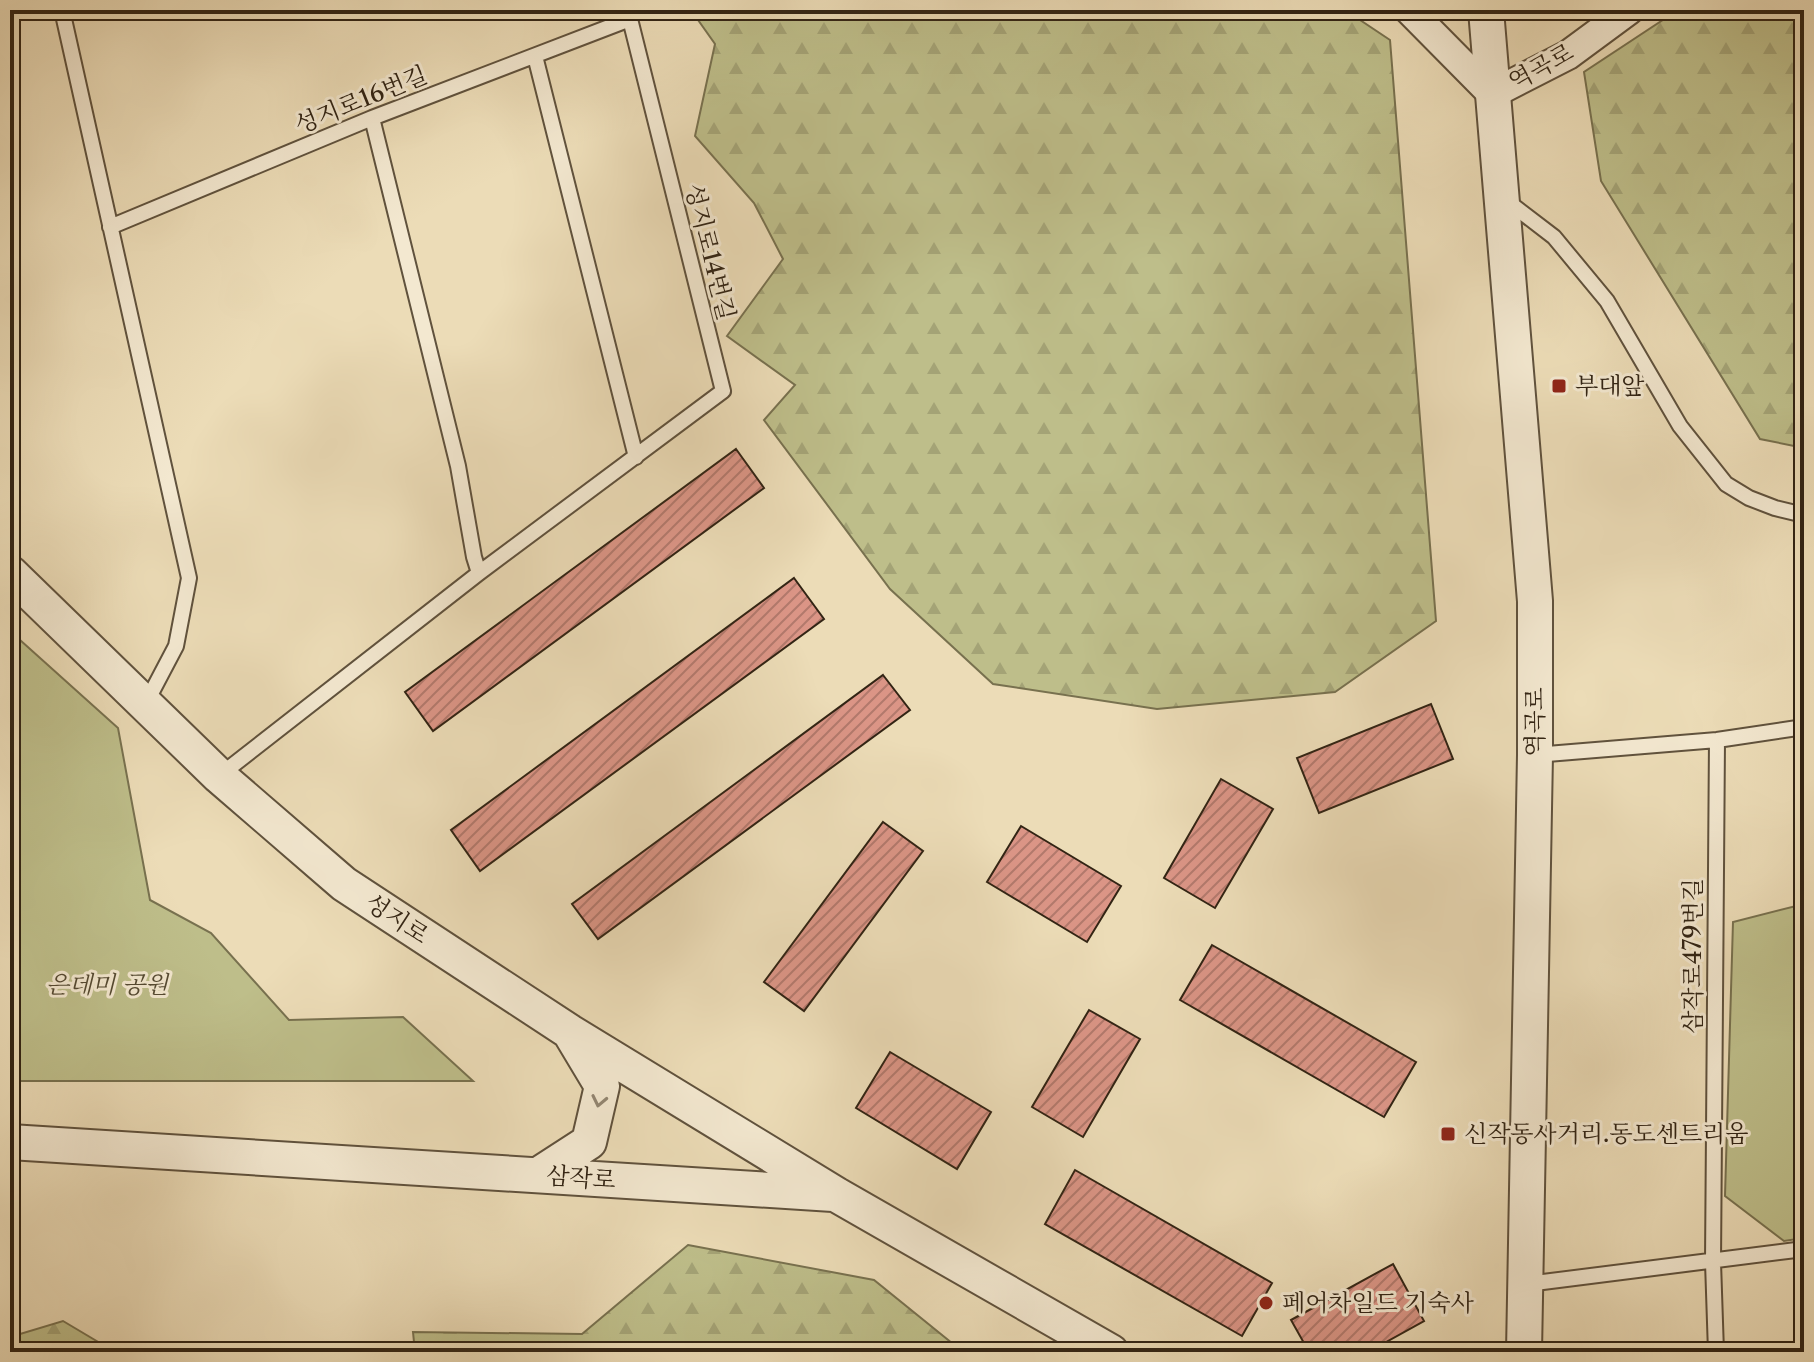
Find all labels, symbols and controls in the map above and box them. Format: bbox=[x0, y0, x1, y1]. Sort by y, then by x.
street label: 역곡로 bbox=[1503, 37, 1578, 96]
street label: 성지로16번길 bbox=[290, 60, 431, 139]
street label: 성지로14번길 bbox=[679, 181, 741, 323]
place label: 부대앞 bbox=[1575, 371, 1645, 400]
marker: 부대앞 bbox=[1550, 377, 1568, 395]
street label: 역곡로 bbox=[1520, 687, 1549, 757]
street label: 삼작로479번길 bbox=[1678, 878, 1707, 1034]
street label: 성지로 bbox=[360, 887, 434, 950]
park label: 은데미 공원 bbox=[46, 970, 170, 999]
one-way arrow bbox=[591, 1094, 608, 1107]
place label: 신작동사거리.동도센트리움 bbox=[1464, 1119, 1748, 1148]
marker: 신작동사거리.동도센트리움 bbox=[1439, 1125, 1457, 1143]
street label: 삼작로 bbox=[545, 1161, 617, 1194]
place label: 페어차일드 기숙사 bbox=[1282, 1288, 1474, 1317]
marker: 페어차일드 기숙사 bbox=[1257, 1294, 1275, 1312]

